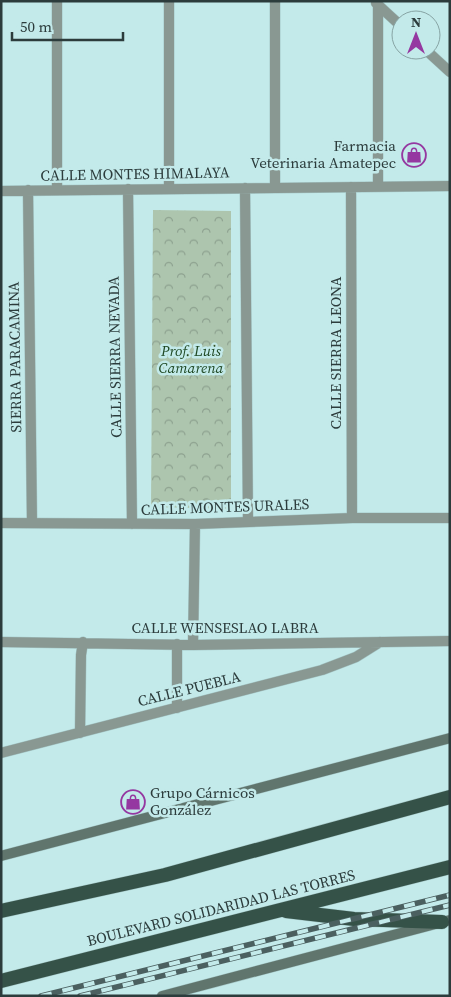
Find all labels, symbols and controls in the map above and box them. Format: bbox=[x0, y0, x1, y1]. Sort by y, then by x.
scale bar bbox=[12, 10, 124, 42]
north arrow bbox=[391, 10, 441, 60]
text: N bbox=[411, 12, 421, 32]
text: 50 m bbox=[20, 16, 52, 37]
place label: Farmacia Veterinaria Amatepec bbox=[250, 135, 396, 173]
shop icon: Farmacia Veterinaria Amatepec bbox=[401, 142, 427, 168]
street label: CALLE MONTES HIMALAYA bbox=[40, 161, 230, 186]
street label: CALLE SIERRA NEVADA bbox=[103, 276, 126, 438]
street label: CALLE SIERRA LEONA bbox=[325, 277, 346, 429]
street label: SIERRA PARACAMINA bbox=[3, 281, 26, 433]
park label: Prof. Luis Camarena bbox=[159, 340, 224, 378]
street label: CALLE MONTES URALES bbox=[140, 493, 310, 520]
street label: CALLE WENSESLAO LABRA bbox=[131, 617, 319, 638]
street label: CALLE PUEBLA bbox=[135, 666, 243, 711]
place label: Grupo Cárnicos González bbox=[150, 782, 255, 820]
shop icon: Grupo Cárnicos González bbox=[120, 789, 146, 815]
street label: BOULEVARD SOLIDARIDAD LAS TORRES bbox=[85, 864, 357, 951]

